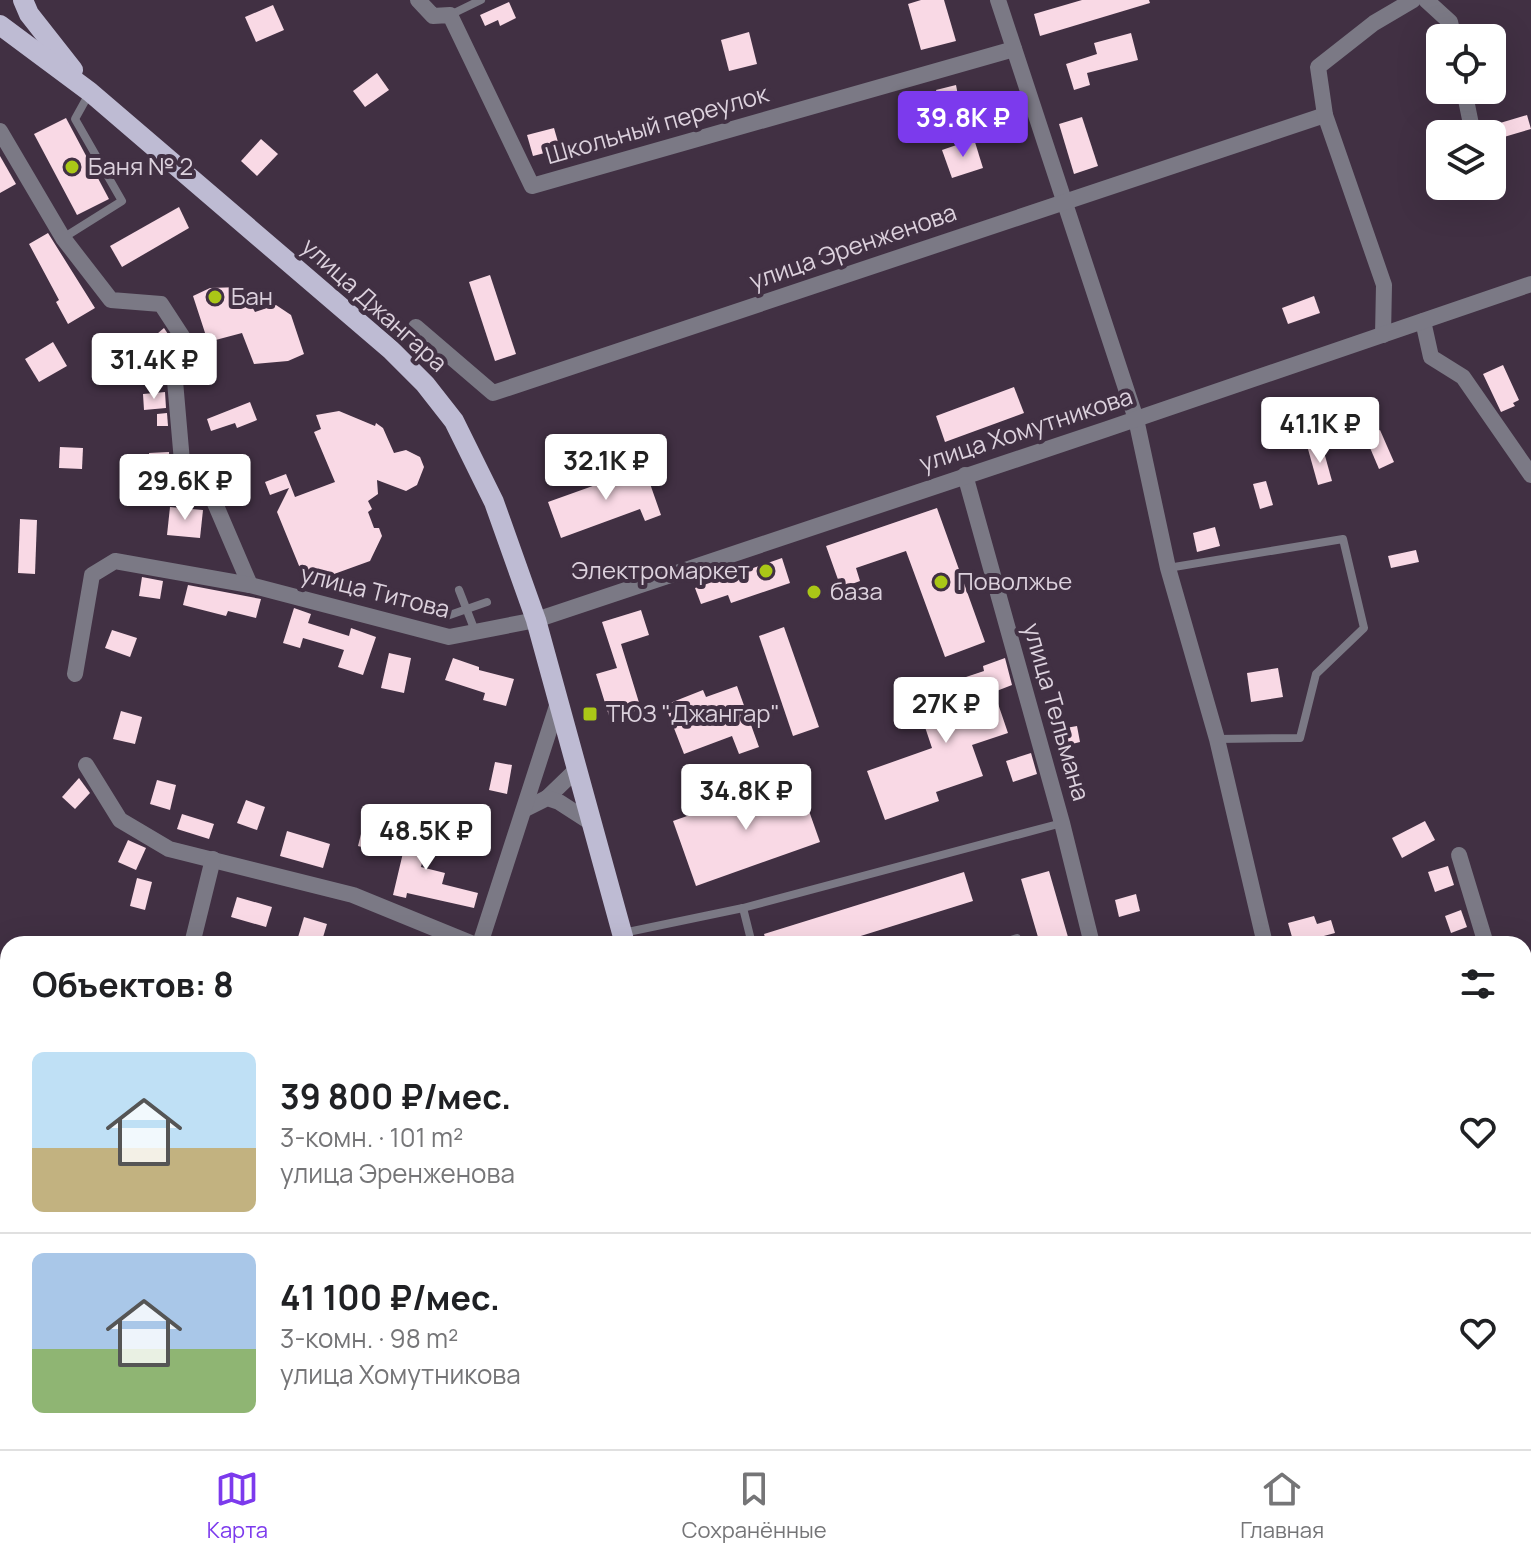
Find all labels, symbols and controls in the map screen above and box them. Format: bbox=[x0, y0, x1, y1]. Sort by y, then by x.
map controls bbox=[1426, 24, 1506, 200]
button: locate bbox=[1426, 24, 1506, 104]
street label: Школьный переулок bbox=[541, 76, 773, 171]
pin: 39.8K ₽ bbox=[889, 91, 1037, 159]
text: 39.8K ₽ bbox=[916, 99, 1010, 135]
button: layers bbox=[1426, 120, 1506, 200]
place label: Баня № 2 bbox=[88, 149, 193, 182]
marker: Баня № 2 bbox=[63, 158, 81, 176]
street label: улица Эренженова bbox=[745, 195, 960, 296]
street label: улица Джангара bbox=[295, 230, 455, 378]
place label: Бан bbox=[231, 279, 273, 312]
marker: Бан bbox=[206, 288, 224, 306]
pin: 31.4K ₽ bbox=[80, 333, 228, 401]
text: 31.4K ₽ bbox=[110, 341, 198, 377]
street label: улица Хомутникова bbox=[915, 379, 1136, 479]
pin: 41.1K ₽ bbox=[1246, 397, 1394, 465]
text: 41.1K ₽ bbox=[1279, 405, 1361, 441]
pin: 32.1K ₽ bbox=[532, 434, 680, 502]
text: 32.1K ₽ bbox=[563, 442, 649, 478]
pin: 29.6K ₽ bbox=[111, 454, 259, 522]
text: 29.6K ₽ bbox=[138, 462, 232, 498]
place label: Электромаркет bbox=[571, 553, 750, 586]
street label: улица Титова bbox=[297, 556, 454, 625]
marker: Электромаркет bbox=[757, 562, 775, 580]
place label: Поволжье bbox=[957, 564, 1072, 597]
marker: Поволжье bbox=[932, 573, 950, 591]
place label: база bbox=[830, 574, 883, 607]
marker: база bbox=[805, 583, 823, 601]
street label: улица Тельмана bbox=[1016, 619, 1099, 804]
pin: 27K ₽ bbox=[890, 677, 1002, 745]
text: 27K ₽ bbox=[912, 685, 980, 721]
place label: ТЮЗ "Джангар" bbox=[606, 696, 780, 729]
marker: ТЮЗ "Джангар" bbox=[581, 705, 599, 723]
pin: 34.8K ₽ bbox=[672, 764, 820, 832]
text: 34.8K ₽ bbox=[699, 772, 793, 808]
pin: 48.5K ₽ bbox=[352, 804, 500, 872]
text: 48.5K ₽ bbox=[379, 812, 473, 848]
text: Объектов: 8 bbox=[32, 961, 234, 1007]
icon: filters bbox=[1456, 962, 1500, 1006]
text: 39 800 ₽/мес. bbox=[280, 1073, 511, 1119]
icon: home bbox=[96, 1084, 192, 1180]
icon: heart bbox=[1456, 1110, 1500, 1154]
text: 3-комн. · 101 m² bbox=[280, 1119, 463, 1155]
text: улица Эренженова bbox=[280, 1155, 515, 1191]
text: 41 100 ₽/мес. bbox=[280, 1274, 500, 1320]
icon: home bbox=[96, 1285, 192, 1381]
icon: heart bbox=[1456, 1311, 1500, 1355]
text: 3-комн. · 98 m² bbox=[280, 1320, 458, 1356]
text: улица Хомутникова bbox=[280, 1356, 521, 1392]
tab: Карта bbox=[207, 1467, 268, 1545]
tab: Сохранённые bbox=[682, 1467, 827, 1545]
tab: Главная bbox=[1240, 1467, 1324, 1545]

